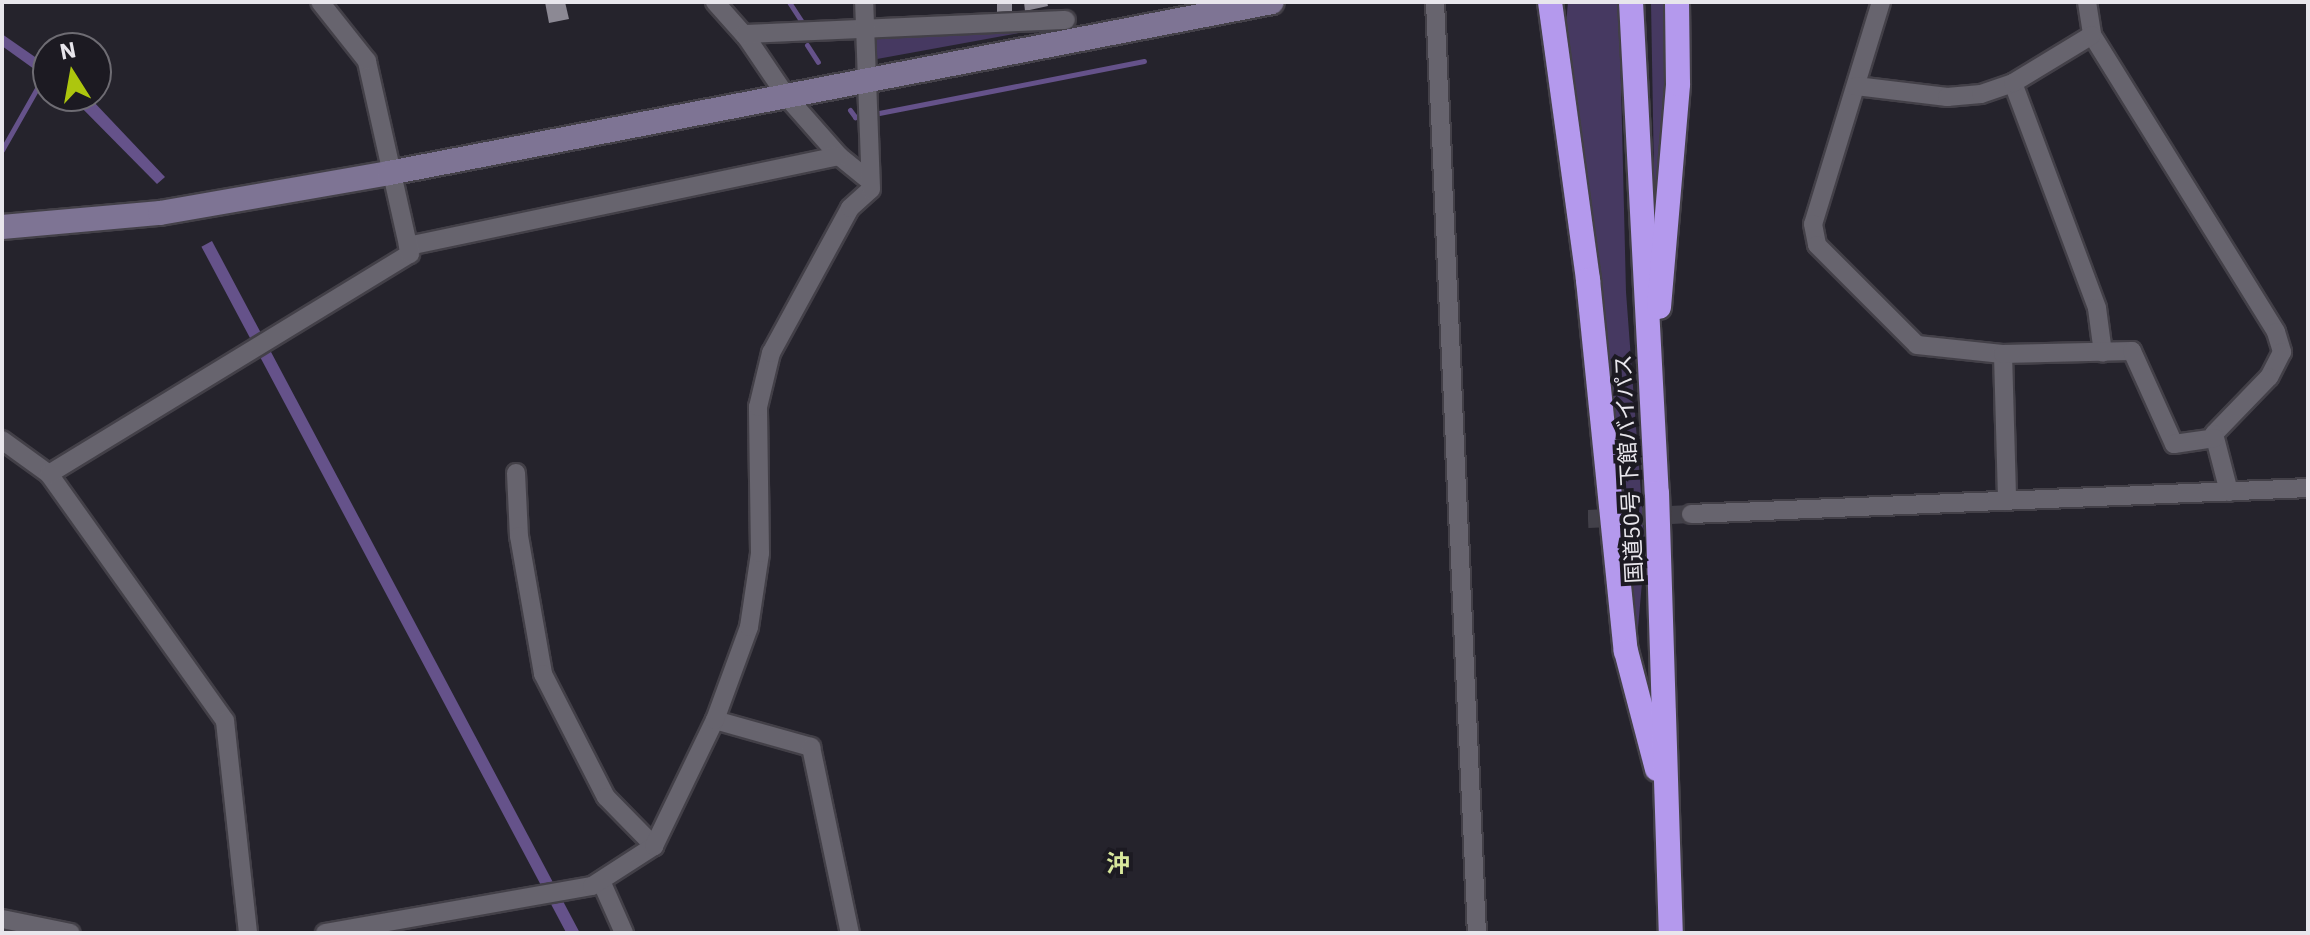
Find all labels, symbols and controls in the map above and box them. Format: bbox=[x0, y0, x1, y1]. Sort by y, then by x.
north arrow bbox=[32, 32, 112, 112]
text: N bbox=[57, 34, 78, 66]
street label: 国道50号 下館バイパス bbox=[1609, 354, 1647, 584]
district label: 沖 bbox=[1106, 850, 1130, 878]

